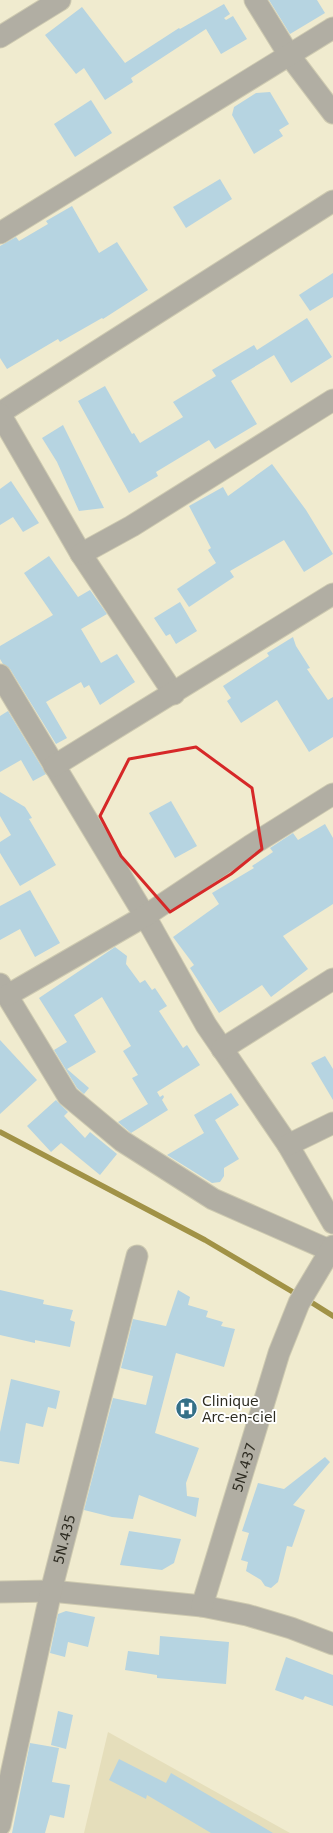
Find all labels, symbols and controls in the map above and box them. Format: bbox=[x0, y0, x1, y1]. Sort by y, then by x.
place label: Clinique Arc-en-ciel bbox=[202, 1393, 276, 1425]
hospital icon: Clinique Arc-en-ciel bbox=[174, 1396, 200, 1422]
street label: 5N.437 bbox=[229, 1441, 259, 1494]
street label: 5N.435 bbox=[50, 1513, 78, 1566]

